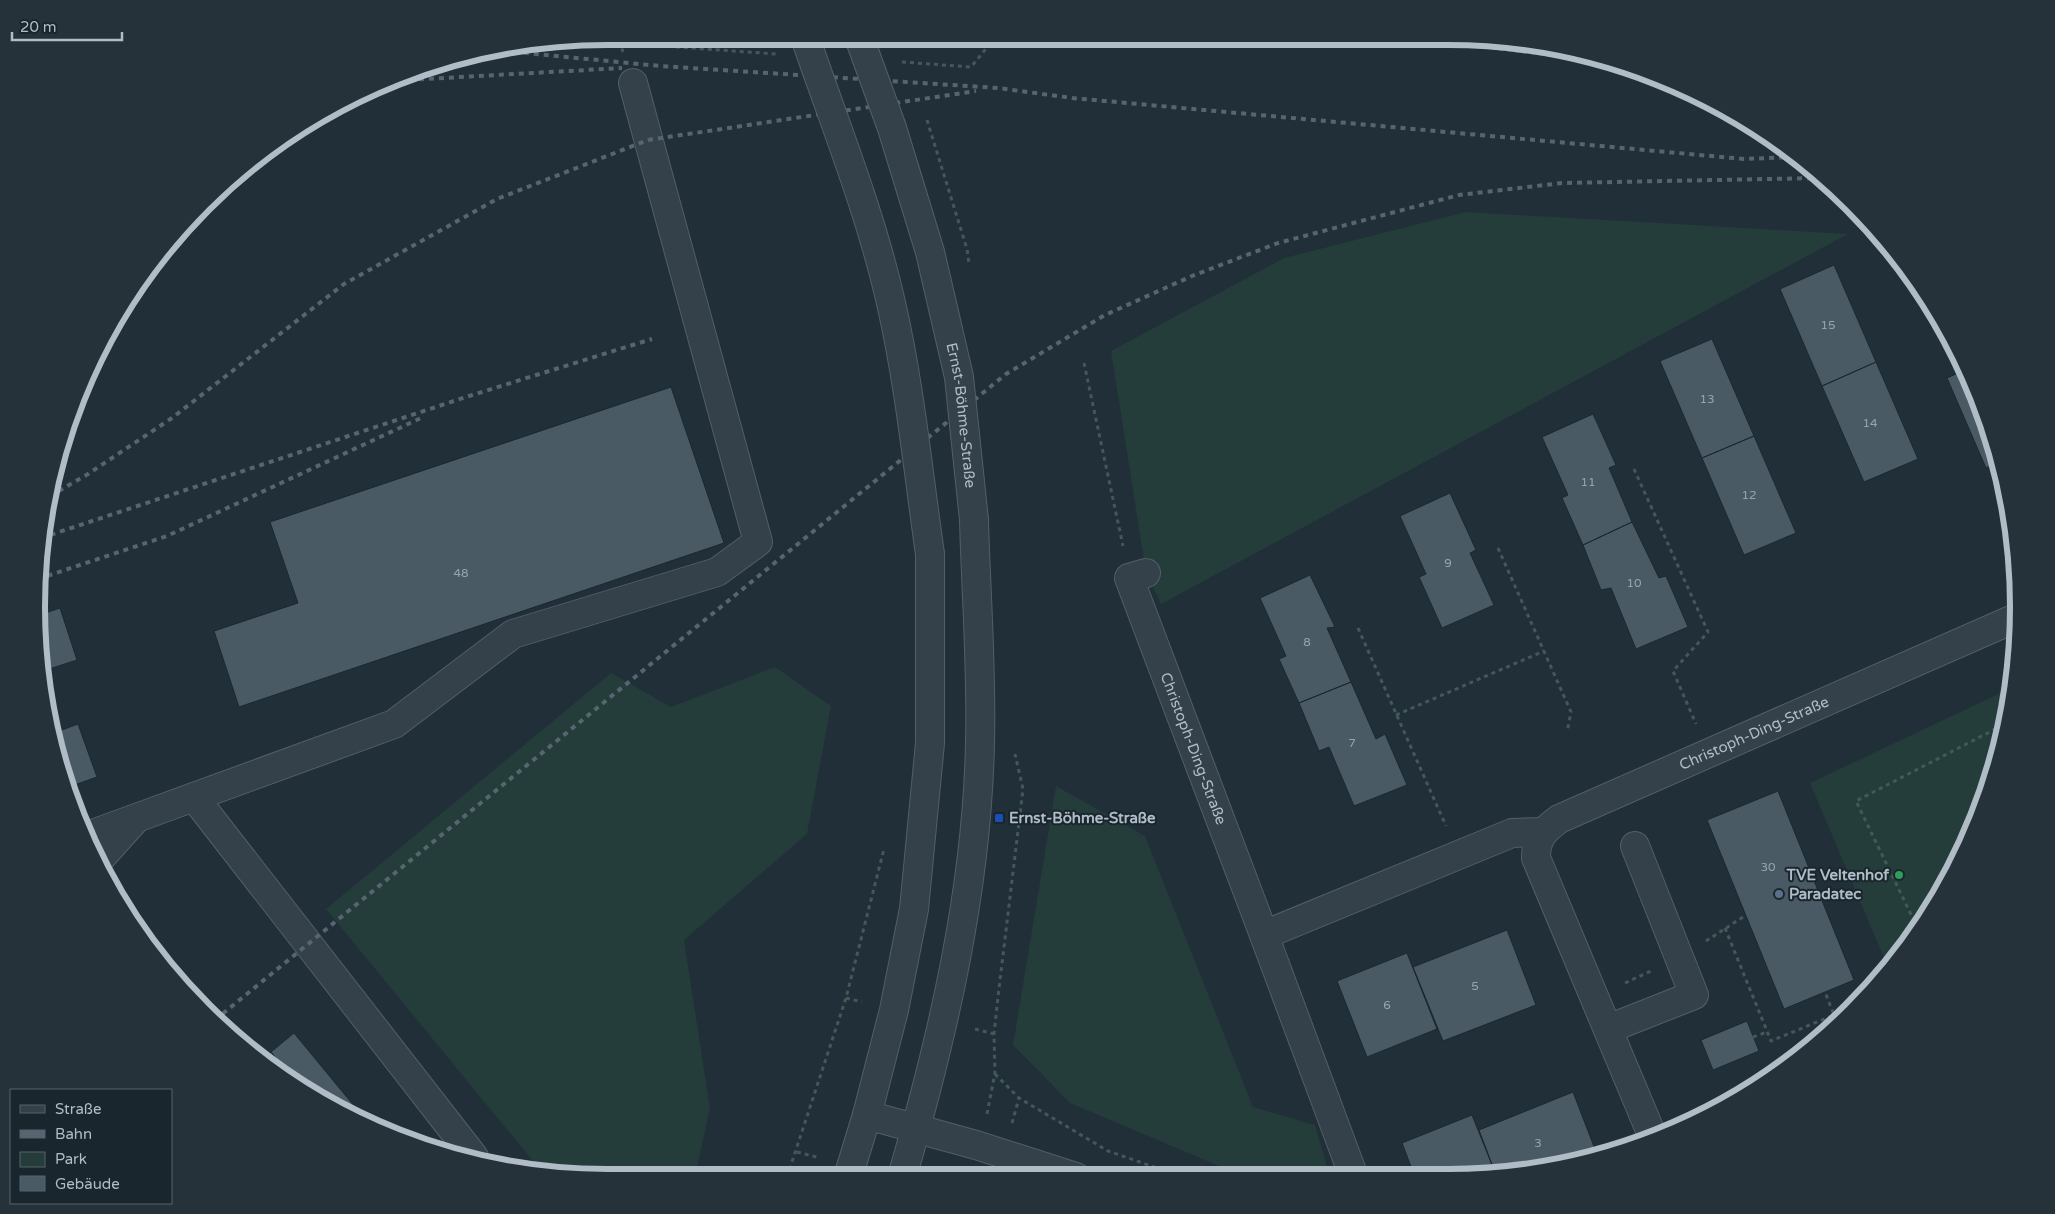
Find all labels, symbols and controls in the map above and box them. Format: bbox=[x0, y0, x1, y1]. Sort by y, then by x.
scale bar bbox=[12, 10, 122, 42]
text: 20 m bbox=[20, 18, 57, 36]
house number: 15 bbox=[1820, 318, 1836, 332]
street label: Ernst-Böhme-Straße bbox=[942, 341, 980, 489]
house number: 13 bbox=[1699, 392, 1715, 406]
house number: 14 bbox=[1862, 416, 1878, 430]
house number: 11 bbox=[1580, 475, 1596, 489]
house number: 12 bbox=[1741, 488, 1757, 502]
house number: 9 bbox=[1444, 556, 1452, 570]
house number: 48 bbox=[453, 566, 469, 580]
house number: 10 bbox=[1626, 576, 1642, 590]
house number: 8 bbox=[1303, 635, 1311, 649]
street label: Christoph-Ding-Straße bbox=[1156, 670, 1230, 827]
street label: Christoph-Ding-Straße bbox=[1676, 692, 1832, 774]
house number: 7 bbox=[1348, 736, 1356, 750]
place label: Ernst-Böhme-Straße bbox=[1009, 809, 1156, 827]
marker: Ernst-Böhme-Straße bbox=[993, 812, 1005, 824]
house number: 30 bbox=[1760, 860, 1776, 874]
place label: TVE Veltenhof bbox=[1785, 866, 1889, 884]
marker: TVE Veltenhof bbox=[1893, 869, 1905, 881]
place label: Paradatec bbox=[1789, 885, 1861, 903]
marker: Paradatec bbox=[1773, 888, 1785, 900]
house number: 5 bbox=[1471, 979, 1479, 993]
house number: 6 bbox=[1383, 998, 1391, 1012]
legend bbox=[10, 1089, 172, 1204]
text: Straße bbox=[55, 1100, 101, 1118]
text: Bahn bbox=[55, 1125, 92, 1143]
house number: 3 bbox=[1534, 1136, 1542, 1150]
text: Park bbox=[55, 1150, 87, 1168]
text: Gebäude bbox=[55, 1175, 120, 1193]

